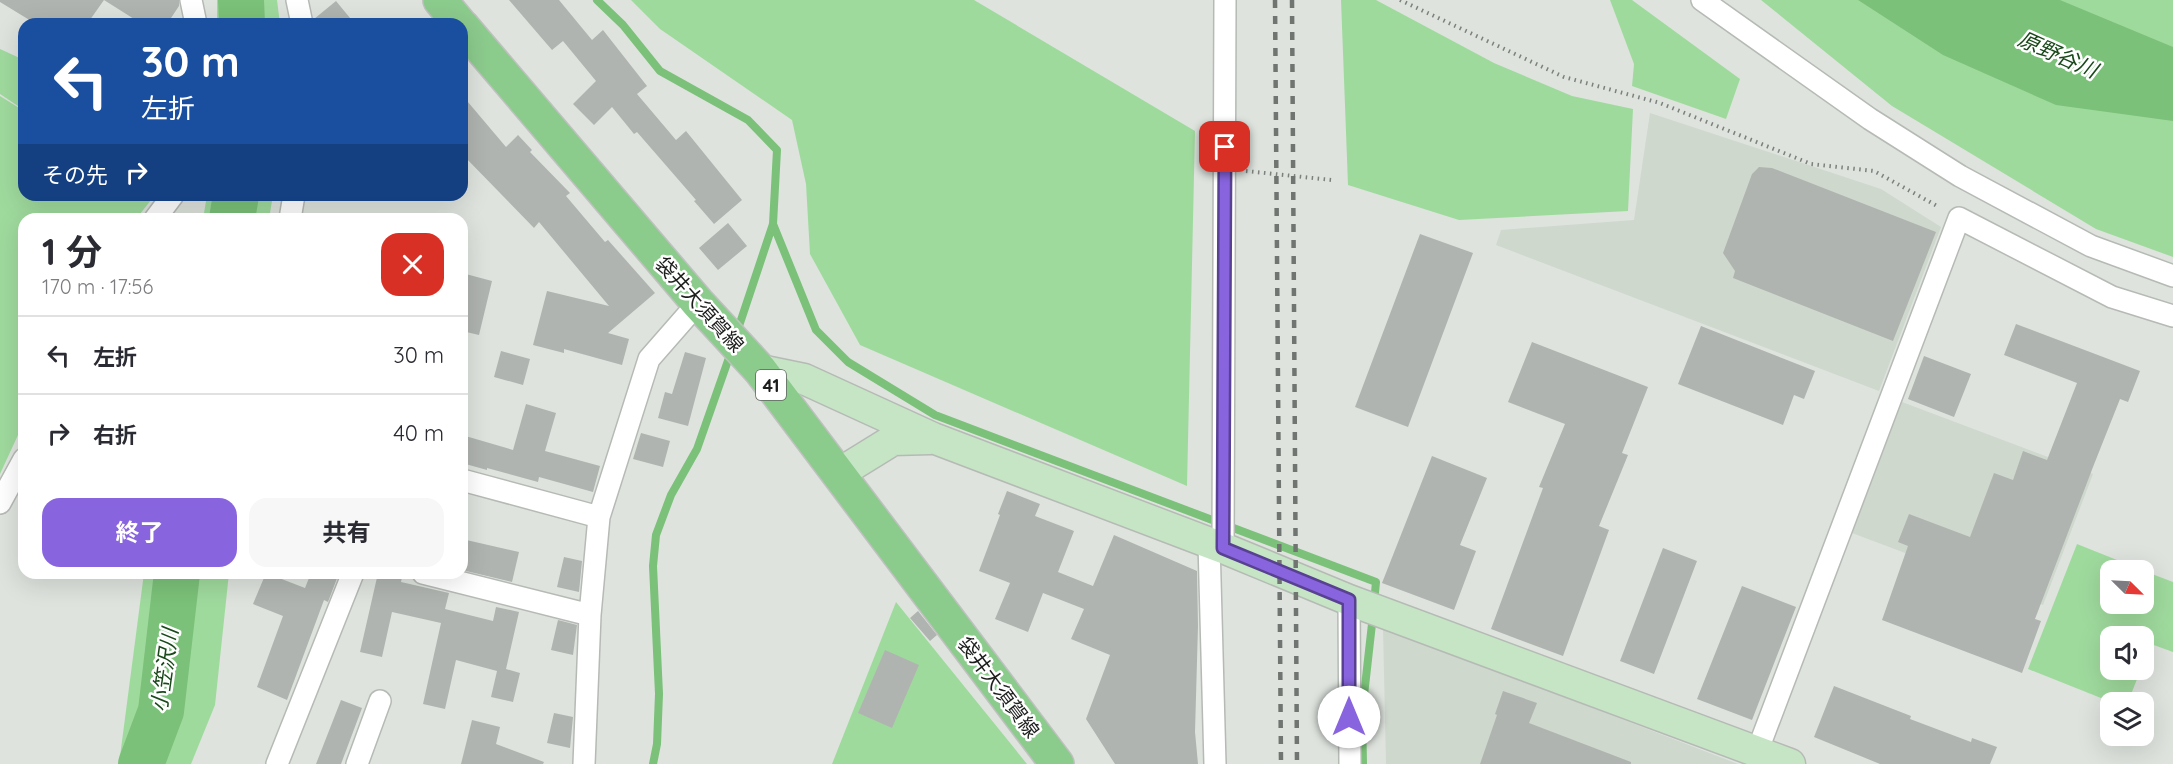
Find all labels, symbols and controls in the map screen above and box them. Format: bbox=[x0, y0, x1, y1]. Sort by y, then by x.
water label: 原野谷川 bbox=[2014, 25, 2103, 84]
text: 30 m bbox=[141, 35, 240, 88]
icon: left bbox=[42, 42, 120, 120]
text: 左折 bbox=[141, 91, 195, 125]
pin bbox=[1199, 121, 1250, 172]
icon: arrive bbox=[1208, 130, 1241, 163]
icon: right bbox=[120, 156, 153, 189]
text: その先 bbox=[42, 161, 108, 189]
text: 1 分 bbox=[42, 229, 102, 274]
button: close bbox=[381, 233, 444, 296]
street label: 袋井大須賀線 bbox=[651, 251, 749, 357]
text: 170 m · 17:56 bbox=[42, 274, 153, 299]
icon: left bbox=[42, 339, 75, 372]
text: 30 m bbox=[393, 341, 444, 369]
text: 左折 bbox=[93, 343, 137, 371]
road number: 41 bbox=[756, 370, 786, 400]
icon: right bbox=[42, 417, 75, 450]
text: 40 m bbox=[393, 419, 444, 447]
text: 右折 bbox=[93, 421, 137, 449]
button: 終了 bbox=[42, 498, 237, 567]
button: 共有 bbox=[249, 498, 444, 567]
north arrow bbox=[2100, 560, 2154, 614]
map controls bbox=[2100, 560, 2154, 746]
water label: 小笠沢川 bbox=[145, 625, 183, 713]
button: sound bbox=[2100, 626, 2154, 680]
street label: 袋井大須賀線 bbox=[953, 632, 1045, 742]
position arrow bbox=[1317, 685, 1381, 749]
button: layers bbox=[2100, 692, 2154, 746]

